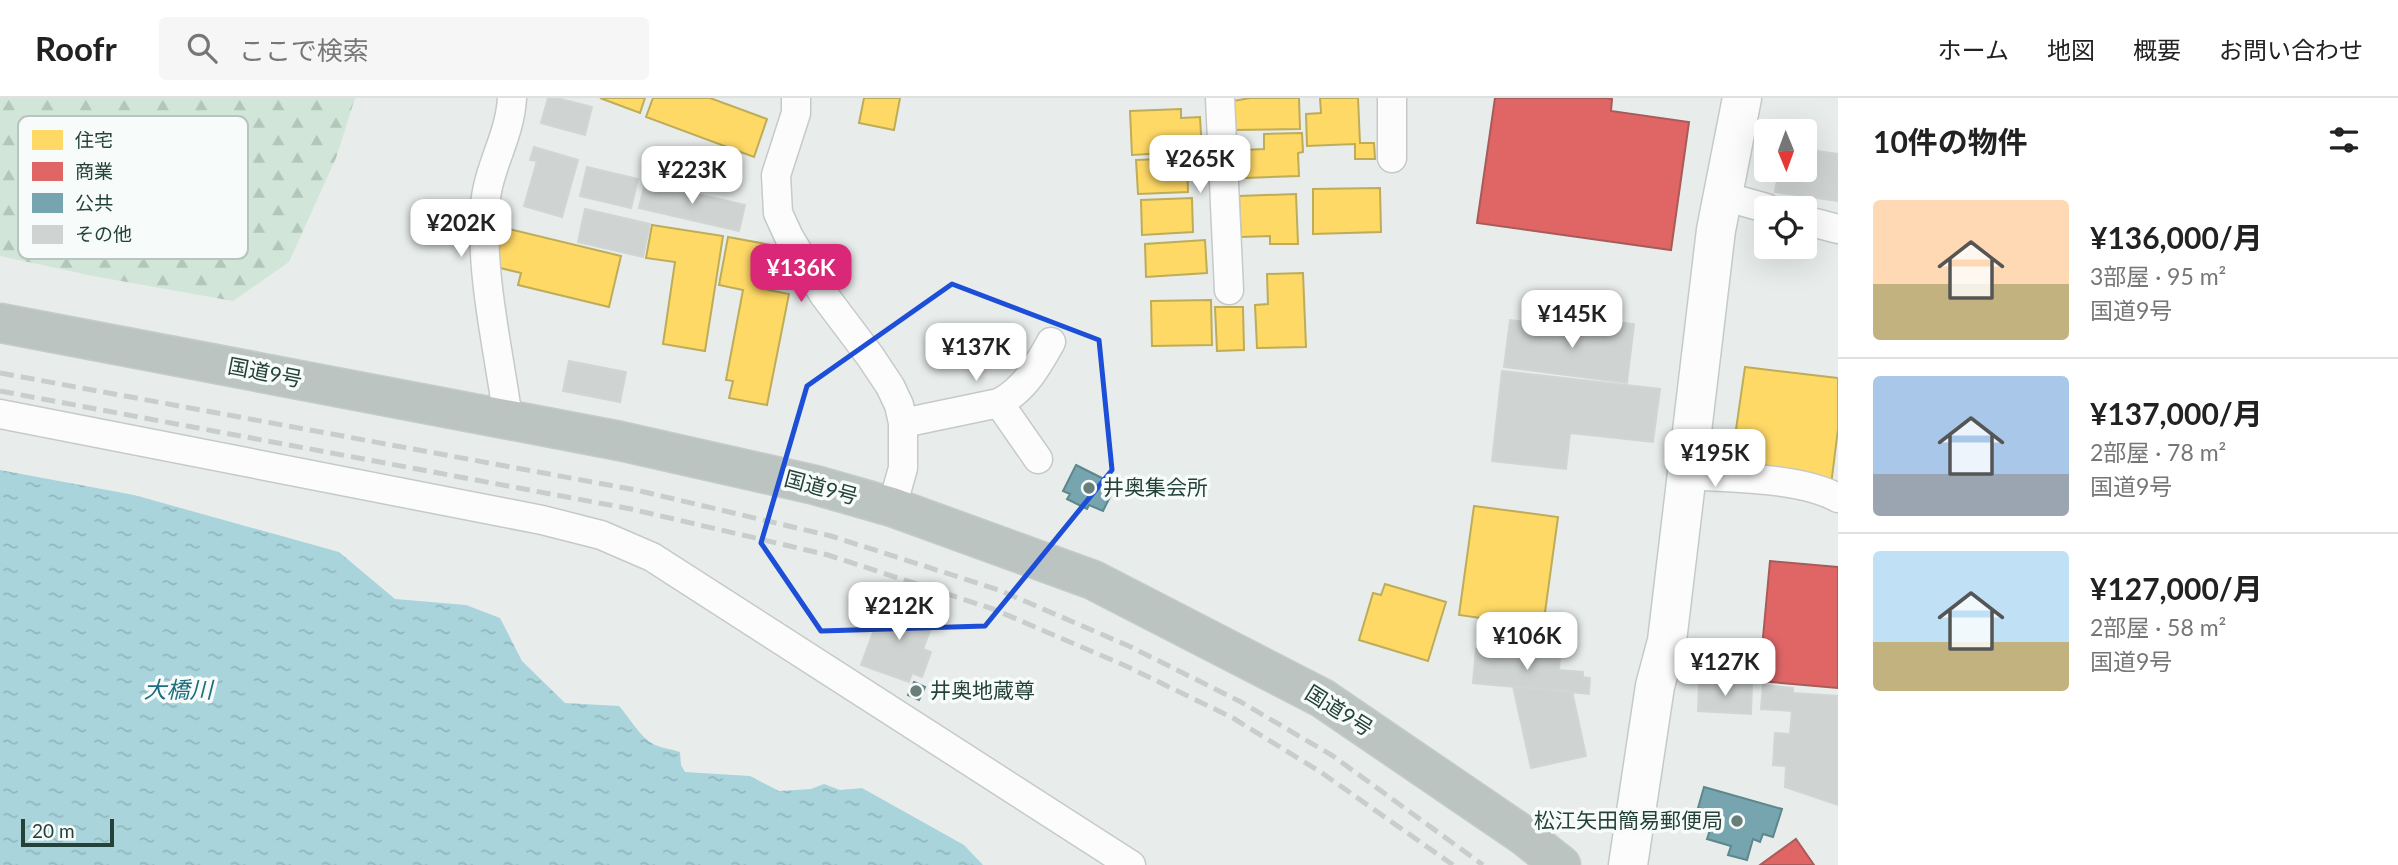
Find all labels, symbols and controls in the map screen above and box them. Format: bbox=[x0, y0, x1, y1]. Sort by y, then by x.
search box bbox=[159, 17, 649, 80]
text: Roofr bbox=[35, 28, 117, 68]
icon: search bbox=[183, 29, 221, 67]
text: ここで検索 bbox=[239, 34, 369, 66]
text: ホーム bbox=[1938, 35, 2009, 64]
text: 地図 bbox=[2047, 35, 2095, 64]
text: 概要 bbox=[2133, 35, 2181, 64]
text: お問い合わせ bbox=[2219, 35, 2363, 64]
legend bbox=[18, 116, 248, 259]
north arrow bbox=[1754, 119, 1816, 182]
map controls bbox=[1754, 119, 1817, 259]
icon: filters bbox=[2325, 121, 2363, 159]
text: 10件の物件 bbox=[1873, 123, 2028, 159]
text: 住宅 bbox=[75, 128, 113, 151]
pin: ¥265K bbox=[1151, 136, 1249, 195]
text: ¥265K bbox=[1165, 144, 1235, 172]
pin: ¥223K bbox=[643, 146, 741, 206]
text: ¥223K bbox=[657, 155, 727, 183]
text: 商業 bbox=[75, 159, 113, 182]
text: 公共 bbox=[75, 191, 113, 214]
button: locate bbox=[1754, 196, 1817, 259]
pin: ¥202K bbox=[412, 200, 510, 259]
text: ¥202K bbox=[426, 208, 496, 236]
text: ¥136,000/月 bbox=[2090, 219, 2263, 255]
text: その他 bbox=[75, 222, 132, 245]
icon: home bbox=[1929, 228, 2013, 312]
pin: ¥136K bbox=[752, 244, 850, 304]
text: ¥136K bbox=[766, 253, 836, 281]
text: 3部屋 · 95 m² bbox=[2090, 262, 2226, 290]
pin: ¥145K bbox=[1523, 290, 1621, 350]
text: 国道9号 bbox=[2090, 296, 2172, 324]
text: ¥145K bbox=[1537, 299, 1607, 327]
pin: ¥137K bbox=[927, 324, 1025, 383]
text: ¥137K bbox=[941, 332, 1011, 360]
street label: 国道9号 bbox=[226, 352, 305, 391]
text: ¥137,000/月 bbox=[2090, 395, 2263, 431]
icon: home bbox=[1929, 404, 2013, 488]
pin: ¥195K bbox=[1666, 430, 1764, 489]
text: ¥195K bbox=[1680, 438, 1750, 466]
text: 2部屋 · 78 m² bbox=[2090, 438, 2226, 466]
street label: 国道9号 bbox=[782, 465, 861, 508]
text: 国道9号 bbox=[2090, 472, 2172, 500]
place label: 井奥集会所 bbox=[1103, 474, 1208, 499]
marker: 井奥集会所 bbox=[1081, 480, 1097, 496]
text: ¥127,000/月 bbox=[2090, 570, 2263, 606]
icon: home bbox=[1929, 579, 2013, 663]
pin: ¥212K bbox=[850, 582, 948, 642]
text: ¥212K bbox=[864, 591, 934, 619]
pin: ¥106K bbox=[1478, 612, 1576, 672]
text: 2部屋 · 58 m² bbox=[2090, 613, 2226, 641]
text: ¥106K bbox=[1492, 621, 1562, 649]
pin: ¥127K bbox=[1676, 638, 1774, 698]
text: ¥127K bbox=[1690, 647, 1760, 675]
text: 国道9号 bbox=[2090, 647, 2172, 675]
water label: 大橋川 bbox=[144, 675, 216, 703]
place label: 井奥地蔵尊 bbox=[930, 677, 1035, 702]
street label: 国道9号 bbox=[1301, 679, 1378, 740]
marker: 井奥地蔵尊 bbox=[908, 683, 924, 699]
place label: 松江矢田簡易郵便局 bbox=[1534, 807, 1723, 832]
marker: 松江矢田簡易郵便局 bbox=[1729, 813, 1745, 829]
scale bar bbox=[21, 816, 114, 848]
text: 20 m bbox=[32, 819, 75, 842]

